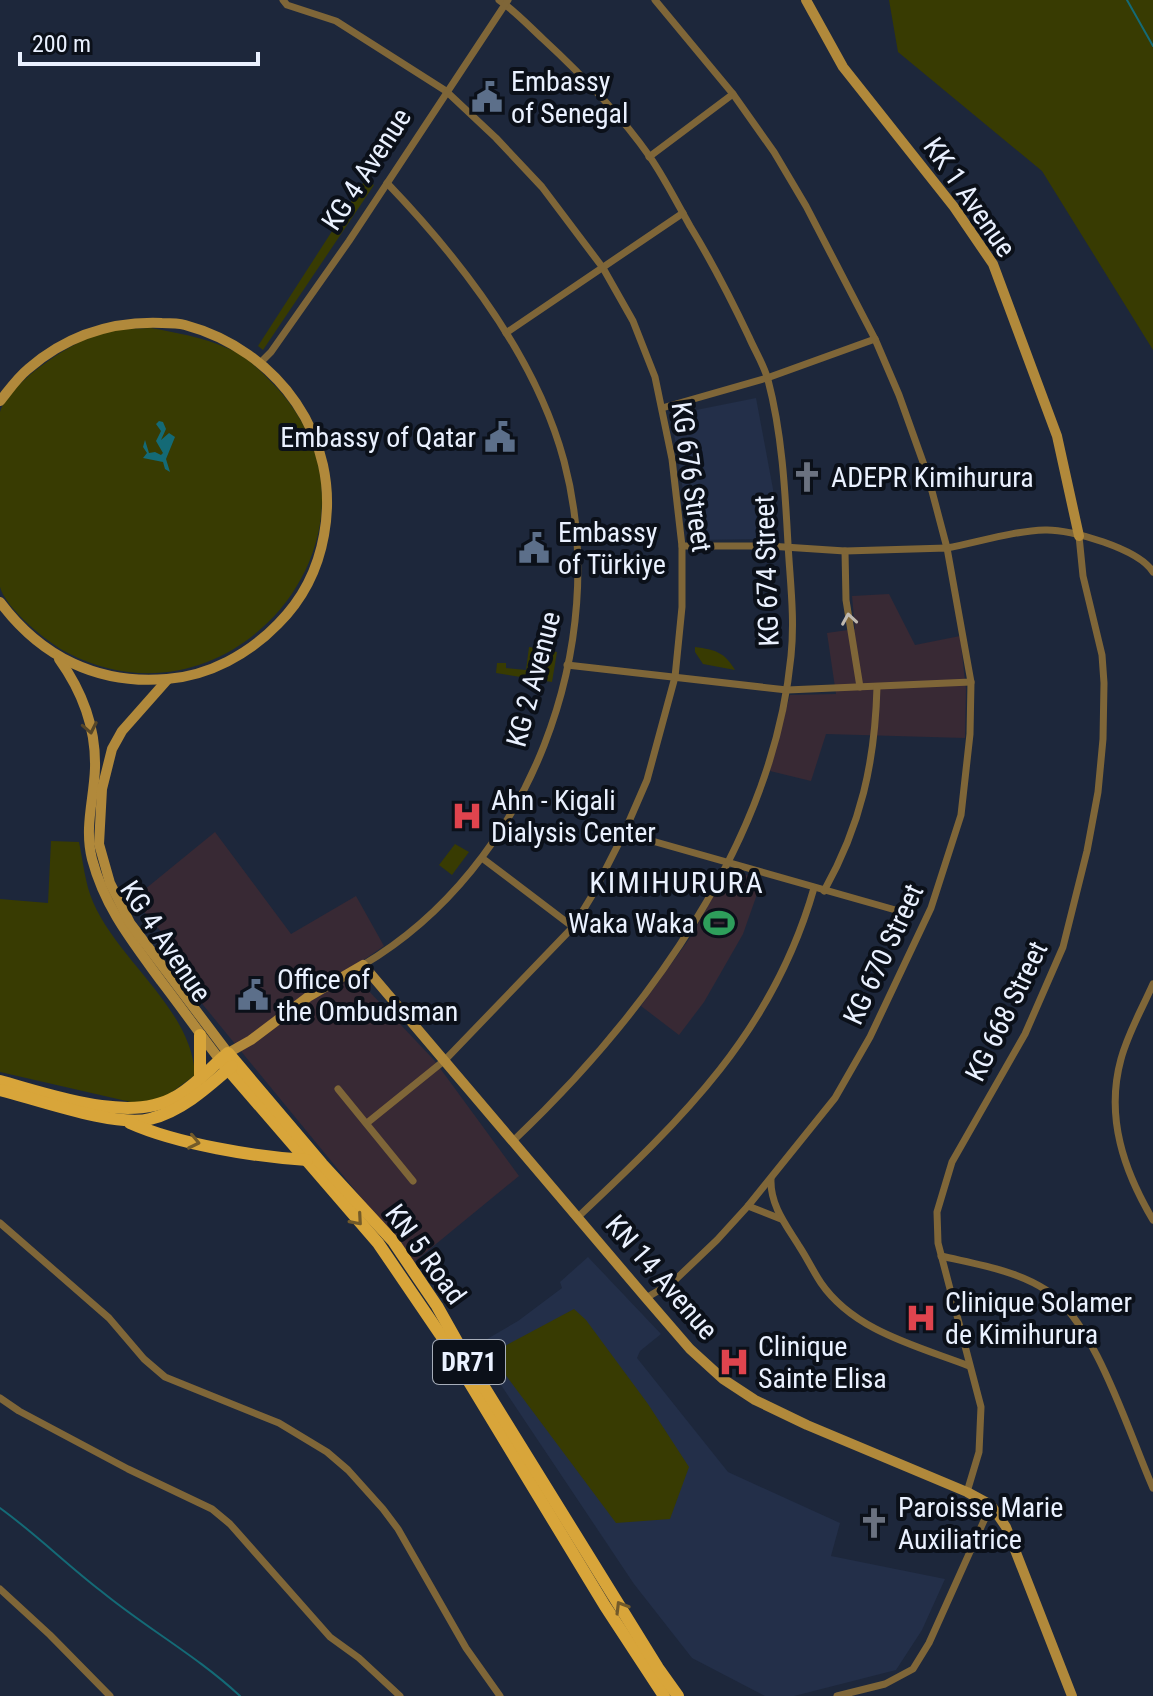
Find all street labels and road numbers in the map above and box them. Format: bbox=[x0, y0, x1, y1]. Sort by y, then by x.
street label: KG 4 Avenue bbox=[315, 102, 418, 236]
street label: KK 1 Avenue bbox=[917, 131, 1023, 263]
street label: KG 676 Street bbox=[665, 400, 718, 554]
street label: KG 674 Street bbox=[747, 495, 786, 647]
street label: KG 2 Avenue bbox=[500, 608, 567, 750]
street label: KG 4 Avenue bbox=[113, 875, 218, 1008]
street label: KG 670 Street bbox=[837, 879, 930, 1030]
street label: KG 668 Street bbox=[958, 936, 1054, 1086]
street label: KN 5 Road bbox=[378, 1198, 473, 1311]
street label: KN 14 Avenue bbox=[599, 1208, 725, 1346]
road number: DR71 bbox=[433, 1340, 505, 1384]

